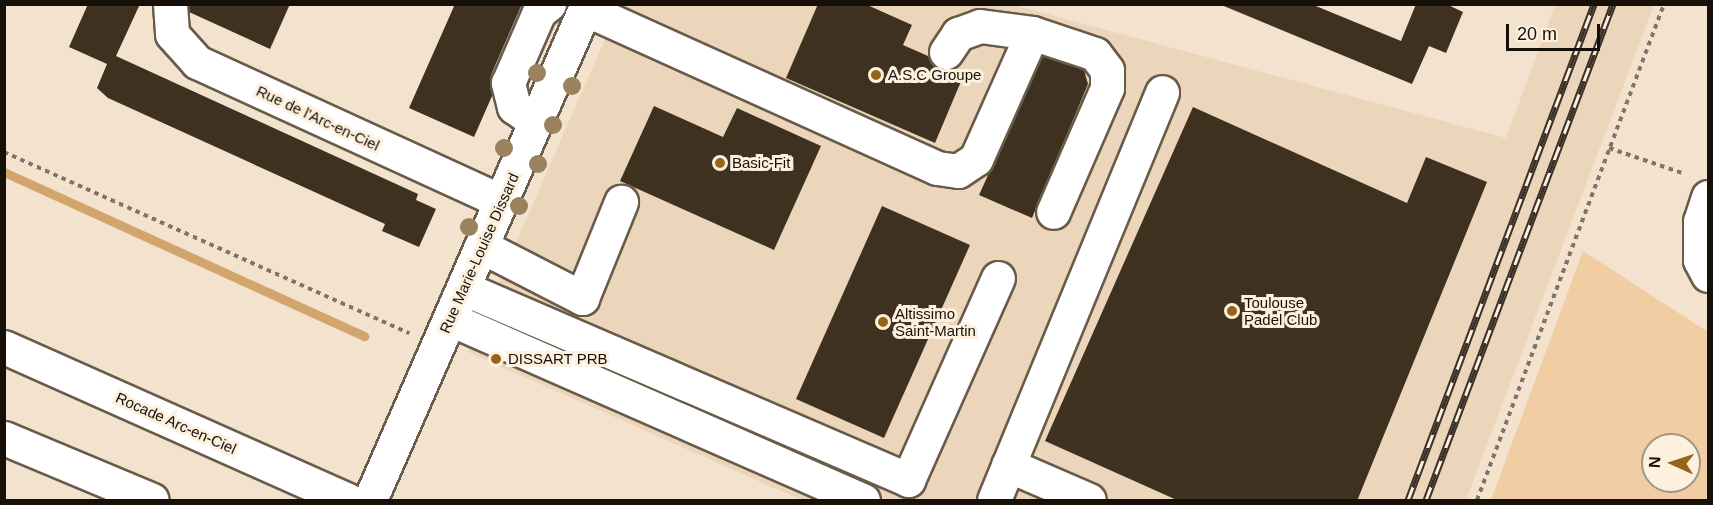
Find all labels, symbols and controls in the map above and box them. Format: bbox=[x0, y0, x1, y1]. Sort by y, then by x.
scale bar bbox=[1509, 12, 1604, 50]
text: 20 m bbox=[1517, 24, 1557, 44]
place label: A.S.C Groupe bbox=[888, 66, 981, 84]
marker: A.S.C Groupe bbox=[869, 68, 883, 82]
street label: Rue de l'Arc-en-Ciel bbox=[254, 82, 382, 154]
place label: Basic-Fit bbox=[732, 154, 790, 172]
marker: Basic-Fit bbox=[713, 156, 727, 170]
street label: Rue Marie-Louise Dissard bbox=[436, 170, 522, 336]
place label: Toulouse Padel Club bbox=[1244, 293, 1317, 328]
place label: Altissimo Saint-Martin bbox=[895, 304, 976, 339]
marker: Toulouse Padel Club bbox=[1225, 304, 1239, 318]
marker: Altissimo Saint-Martin bbox=[876, 315, 890, 329]
place label: DISSART PRB bbox=[508, 350, 608, 368]
marker: DISSART PRB bbox=[489, 352, 503, 366]
street label: Rocade Arc-en-Ciel bbox=[113, 388, 239, 458]
north arrow bbox=[1641, 433, 1701, 493]
text: N bbox=[1646, 456, 1663, 468]

